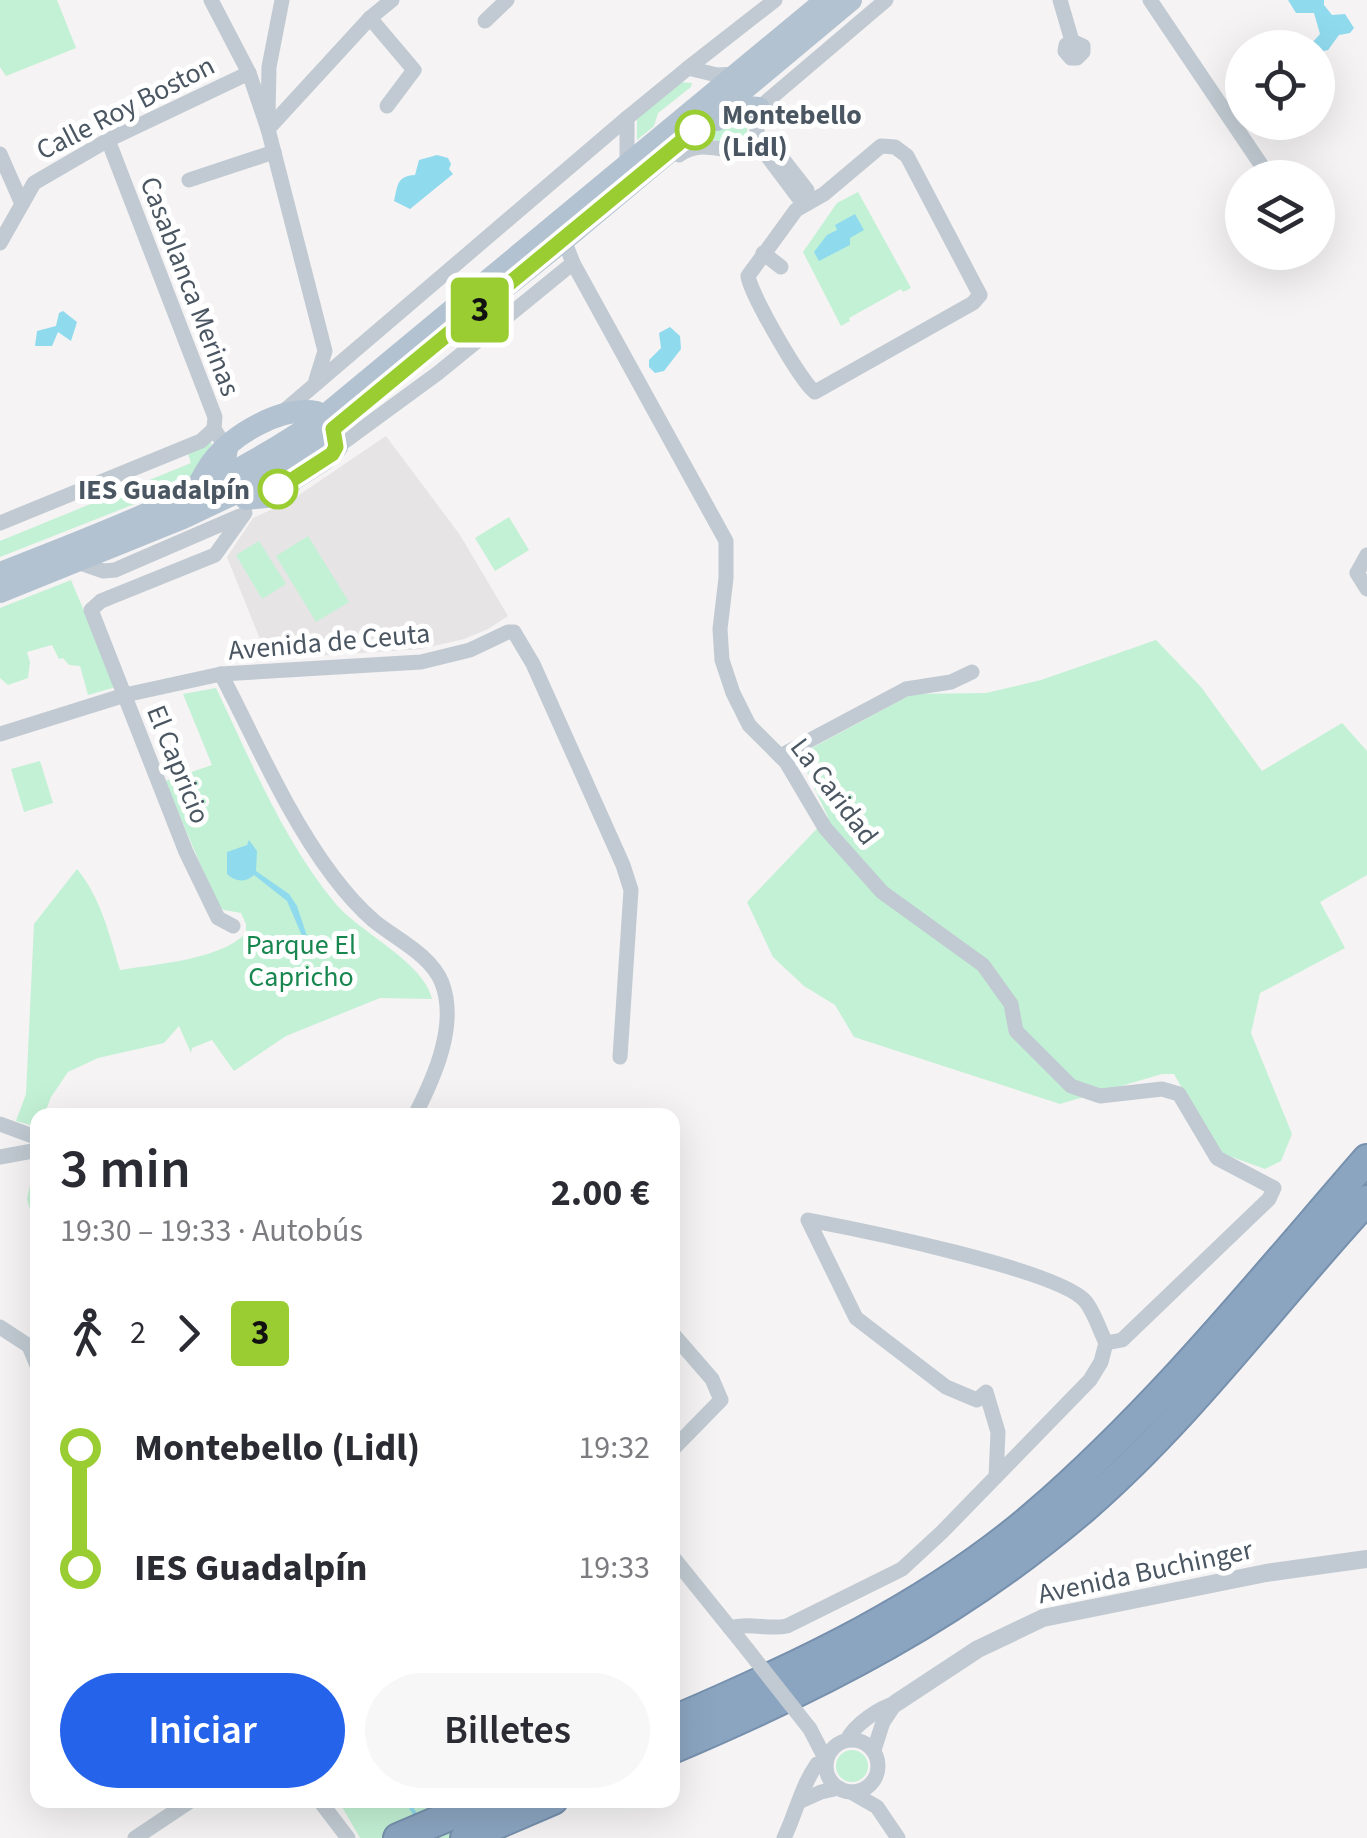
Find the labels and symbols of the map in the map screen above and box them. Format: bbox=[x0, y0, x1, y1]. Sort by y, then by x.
street label: Calle Roy Boston bbox=[29, 46, 222, 170]
place label: Montebello (Lidl) bbox=[722, 95, 862, 167]
marker: Montebello (Lidl) bbox=[676, 111, 714, 149]
street label: Casablanca Merinas bbox=[130, 171, 250, 402]
line badge: 3 bbox=[448, 278, 512, 342]
place label: IES Guadalpín bbox=[78, 470, 250, 510]
marker: IES Guadalpín bbox=[259, 470, 297, 508]
street label: Avenida de Ceuta bbox=[227, 613, 432, 671]
street label: El Capricio bbox=[136, 699, 220, 830]
street label: La Caridad bbox=[781, 730, 888, 854]
park label: Parque El Capricho bbox=[246, 925, 356, 997]
street label: Avenida Buchinger bbox=[1034, 1530, 1257, 1614]

